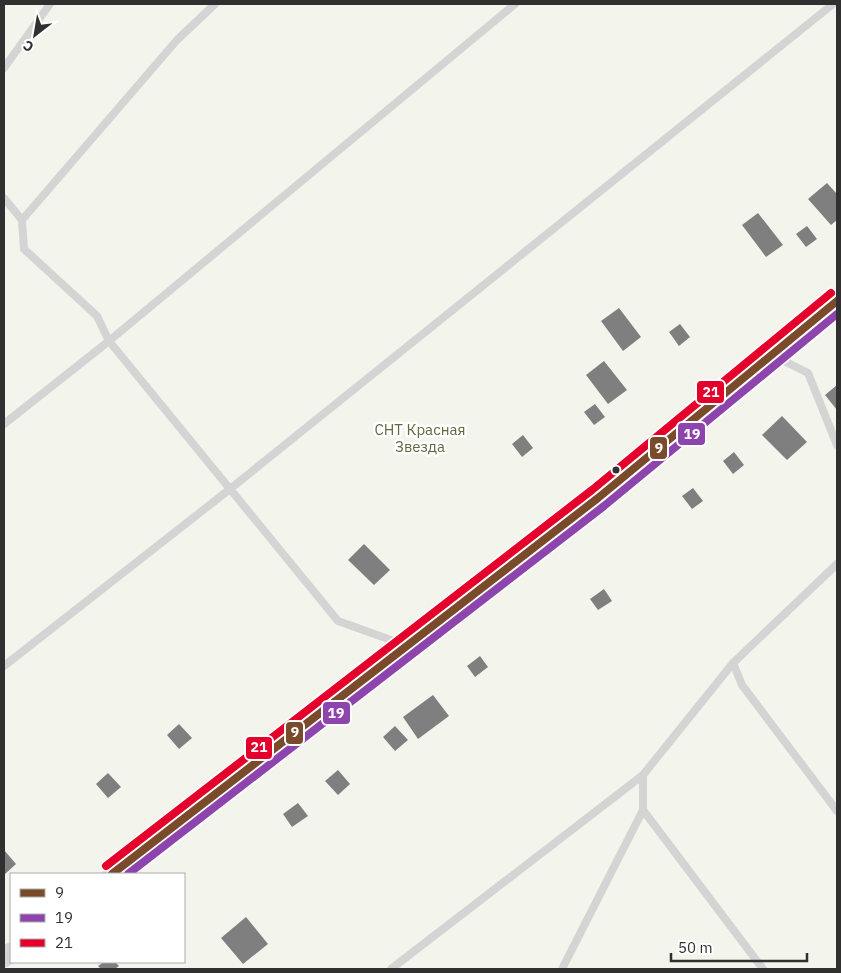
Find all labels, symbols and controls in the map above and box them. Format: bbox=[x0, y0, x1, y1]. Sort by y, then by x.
north arrow bbox=[10, 10, 60, 60]
text: С bbox=[20, 36, 37, 56]
line badge: 21 bbox=[696, 380, 725, 404]
text: 21 bbox=[703, 383, 720, 401]
park label: СНТ Красная Звезда bbox=[374, 420, 466, 456]
line badge: 19 bbox=[677, 422, 706, 446]
text: 19 bbox=[684, 425, 700, 443]
line badge: 9 bbox=[649, 436, 668, 460]
text: 9 bbox=[655, 439, 663, 457]
unlabelled marker bbox=[611, 465, 621, 475]
line badge: 19 bbox=[322, 701, 351, 725]
text: 19 bbox=[328, 704, 344, 722]
line badge: 9 bbox=[285, 721, 304, 745]
text: 9 bbox=[291, 723, 299, 741]
line badge: 21 bbox=[245, 736, 273, 760]
text: 21 bbox=[251, 738, 268, 756]
legend bbox=[10, 873, 185, 963]
text: 9 bbox=[55, 883, 64, 902]
text: 19 bbox=[55, 908, 73, 927]
scale bar bbox=[671, 930, 807, 962]
text: 21 bbox=[55, 933, 73, 952]
text: 50 m bbox=[678, 938, 713, 957]

